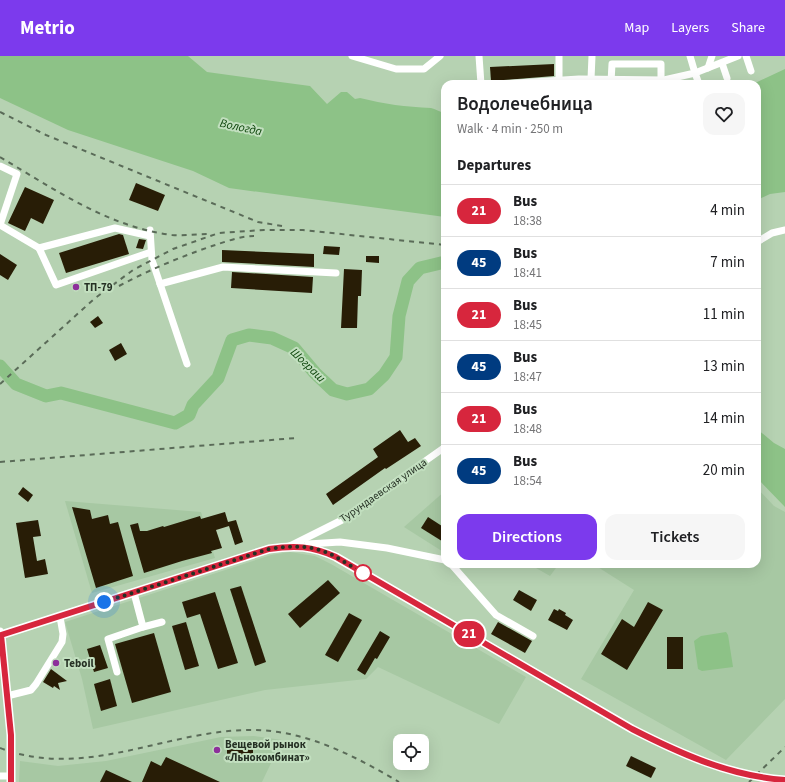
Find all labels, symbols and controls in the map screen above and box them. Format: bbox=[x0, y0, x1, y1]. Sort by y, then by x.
text: Metrio bbox=[20, 15, 75, 42]
text: Map bbox=[624, 18, 649, 38]
text: Layers bbox=[671, 18, 709, 38]
text: Share bbox=[731, 18, 765, 38]
text: Водолечебница bbox=[457, 91, 593, 118]
button: heart bbox=[703, 93, 745, 135]
water label: Вологда bbox=[218, 115, 264, 140]
text: Walk · 4 min · 250 m bbox=[457, 120, 563, 138]
text: Departures bbox=[457, 155, 531, 176]
text: Bus bbox=[513, 191, 537, 212]
text: 4 min bbox=[710, 200, 745, 221]
text: 21 bbox=[472, 201, 486, 221]
text: 18:38 bbox=[513, 212, 542, 230]
text: Bus bbox=[513, 243, 537, 264]
text: 7 min bbox=[710, 252, 745, 273]
text: 45 bbox=[472, 253, 486, 273]
text: 18:41 bbox=[513, 264, 542, 282]
place label: ТП-79 bbox=[84, 280, 113, 295]
marker: ТП-79 bbox=[71, 282, 81, 292]
text: Bus bbox=[513, 295, 537, 316]
text: 11 min bbox=[703, 304, 745, 325]
text: 21 bbox=[472, 305, 486, 325]
text: 18:45 bbox=[513, 316, 542, 334]
water label: Шограш bbox=[286, 344, 329, 387]
text: Bus bbox=[513, 347, 537, 368]
text: 13 min bbox=[703, 356, 745, 377]
text: 45 bbox=[472, 357, 486, 377]
text: 18:47 bbox=[513, 368, 542, 386]
text: Bus bbox=[513, 399, 537, 420]
text: 14 min bbox=[703, 408, 745, 429]
text: 21 bbox=[472, 409, 486, 429]
text: 18:48 bbox=[513, 420, 542, 438]
text: Bus bbox=[513, 451, 537, 472]
street label: Турундаевская улица bbox=[337, 455, 430, 526]
text: 20 min bbox=[703, 460, 745, 481]
text: 45 bbox=[472, 461, 486, 481]
text: 18:54 bbox=[513, 472, 542, 490]
button: Directions bbox=[457, 514, 597, 560]
button: Tickets bbox=[605, 514, 745, 560]
unlabelled marker bbox=[354, 564, 372, 582]
your location bbox=[94, 592, 114, 612]
line badge: 21 bbox=[451, 621, 487, 647]
text: 21 bbox=[462, 624, 476, 644]
place label: Teboil bbox=[64, 656, 94, 671]
marker: Teboil bbox=[51, 658, 61, 668]
map controls bbox=[393, 734, 429, 770]
button: locate bbox=[393, 734, 429, 770]
place label: Вещевой рынок «Льнокомбинат» bbox=[225, 737, 310, 765]
marker: Вещевой рынок «Льнокомбинат» bbox=[212, 745, 222, 755]

